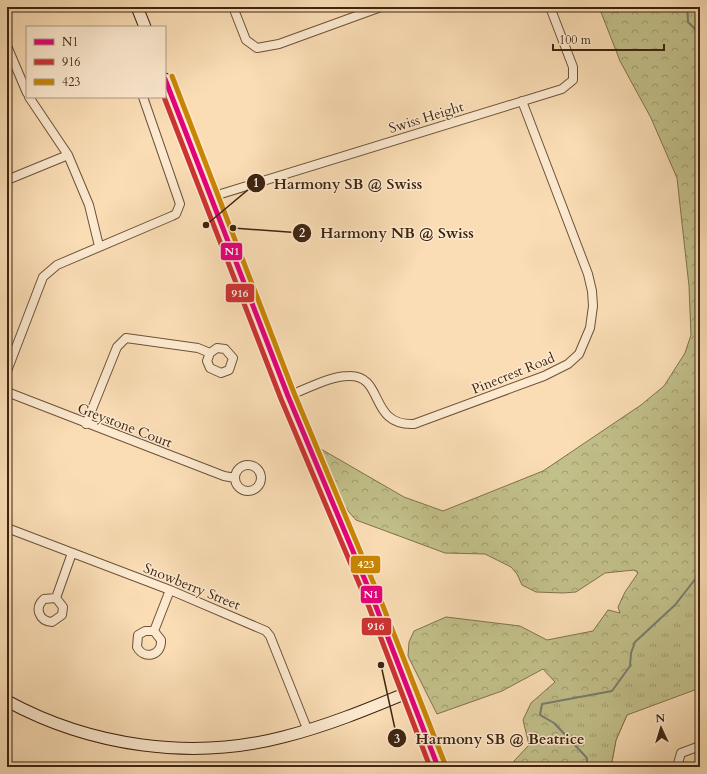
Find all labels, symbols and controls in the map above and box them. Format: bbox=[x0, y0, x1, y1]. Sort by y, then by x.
legend bbox=[26, 26, 166, 98]
scale bar bbox=[553, 26, 664, 52]
text: 100 m bbox=[559, 32, 592, 48]
text: N1 bbox=[62, 34, 78, 50]
text: 916 bbox=[62, 54, 80, 70]
text: 423 bbox=[62, 74, 80, 90]
street label: Swiss Height bbox=[386, 97, 466, 138]
callout: Harmony SB @ Swiss bbox=[246, 170, 430, 197]
text: Harmony SB @ Swiss bbox=[274, 174, 422, 194]
text: 1 bbox=[253, 175, 259, 191]
callout: Harmony NB @ Swiss bbox=[292, 219, 482, 246]
text: Harmony NB @ Swiss bbox=[320, 223, 474, 243]
text: 2 bbox=[299, 225, 305, 241]
line badge: N1 bbox=[220, 242, 243, 261]
text: N1 bbox=[224, 244, 240, 259]
line badge: 916 bbox=[225, 283, 255, 303]
text: 916 bbox=[232, 286, 249, 301]
street label: Pinecrest Road bbox=[469, 348, 558, 399]
street label: Greystone Court bbox=[75, 399, 176, 452]
line badge: 423 bbox=[350, 555, 381, 574]
text: 423 bbox=[358, 557, 375, 572]
street label: Snowberry Street bbox=[141, 558, 244, 615]
line badge: N1 bbox=[360, 585, 383, 604]
text: N1 bbox=[363, 587, 379, 602]
line badge: 916 bbox=[361, 617, 392, 636]
text: 916 bbox=[368, 619, 385, 634]
north arrow bbox=[641, 708, 681, 748]
text: N bbox=[655, 711, 666, 726]
callout: Harmony SB @ Beatrice bbox=[387, 725, 592, 752]
text: Harmony SB @ Beatrice bbox=[415, 729, 585, 749]
text: 3 bbox=[394, 731, 400, 747]

